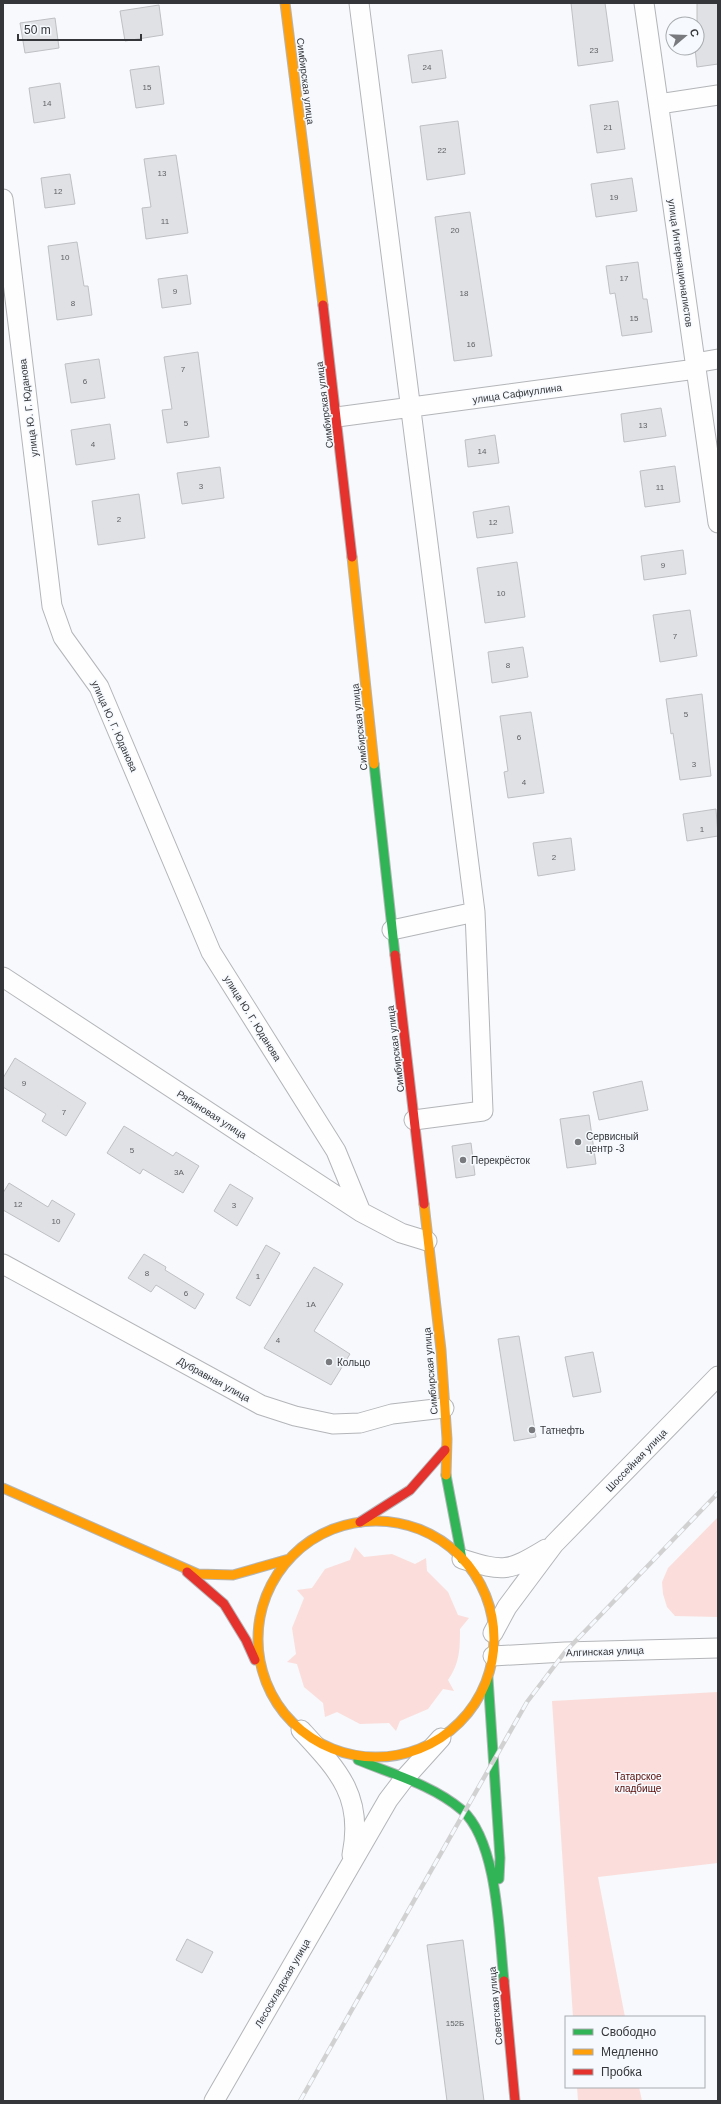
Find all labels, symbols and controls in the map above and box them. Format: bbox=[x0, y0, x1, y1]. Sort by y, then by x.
scale bar bbox=[18, 16, 141, 42]
north arrow bbox=[665, 16, 705, 56]
text: 50 m bbox=[24, 23, 51, 37]
text: С bbox=[687, 27, 701, 39]
street label: Симбирская улица bbox=[295, 37, 316, 125]
house number: 23 bbox=[590, 46, 599, 55]
house number: 24 bbox=[423, 63, 432, 72]
house number: 15 bbox=[143, 83, 152, 92]
house number: 14 bbox=[43, 99, 52, 108]
house number: 21 bbox=[604, 123, 613, 132]
house number: 22 bbox=[438, 146, 447, 155]
house number: 13 bbox=[158, 169, 167, 178]
house number: 12 bbox=[54, 187, 63, 196]
house number: 19 bbox=[610, 193, 619, 202]
street label: улица Интернационалистов bbox=[666, 198, 695, 328]
house number: 11 bbox=[161, 217, 170, 226]
house number: 20 bbox=[451, 226, 460, 235]
house number: 10 bbox=[61, 253, 70, 262]
house number: 17 bbox=[620, 274, 629, 283]
house number: 9 bbox=[173, 287, 178, 296]
house number: 18 bbox=[460, 289, 469, 298]
house number: 8 bbox=[71, 299, 76, 308]
house number: 15 bbox=[630, 314, 639, 323]
house number: 16 bbox=[467, 340, 476, 349]
street label: улица Ю. Г. Юданова bbox=[17, 358, 40, 458]
street label: Симбирская улица bbox=[314, 361, 335, 449]
house number: 7 bbox=[181, 365, 186, 374]
house number: 6 bbox=[83, 377, 88, 386]
street label: улица Сафиуллина bbox=[472, 382, 563, 405]
house number: 5 bbox=[184, 419, 189, 428]
house number: 13 bbox=[639, 421, 648, 430]
house number: 4 bbox=[91, 440, 96, 449]
house number: 14 bbox=[478, 447, 487, 456]
house number: 3 bbox=[199, 482, 204, 491]
house number: 11 bbox=[656, 483, 665, 492]
house number: 2 bbox=[117, 515, 122, 524]
house number: 12 bbox=[489, 518, 498, 527]
house number: 9 bbox=[661, 561, 666, 570]
house number: 10 bbox=[497, 589, 506, 598]
house number: 7 bbox=[673, 632, 678, 641]
house number: 8 bbox=[506, 661, 511, 670]
street label: улица Ю. Г. Юданова bbox=[89, 679, 140, 774]
street label: Симбирская улица bbox=[349, 683, 370, 771]
house number: 5 bbox=[684, 710, 689, 719]
house number: 6 bbox=[517, 733, 522, 742]
house number: 3 bbox=[692, 760, 697, 769]
house number: 4 bbox=[522, 778, 527, 787]
house number: 1 bbox=[700, 825, 705, 834]
house number: 2 bbox=[552, 853, 557, 862]
street label: улица Ю. Г. Юданова bbox=[222, 974, 284, 1063]
street label: Симбирская улица bbox=[385, 1005, 406, 1093]
house number: 9 bbox=[22, 1079, 27, 1088]
street label: Рябиновая улица bbox=[175, 1088, 249, 1141]
house number: 7 bbox=[62, 1108, 67, 1117]
place label: Сервисный центр -3 bbox=[586, 1131, 639, 1154]
marker: Сервисный центр -3 bbox=[573, 1137, 583, 1147]
house number: 5 bbox=[130, 1146, 135, 1155]
marker: Перекрёсток bbox=[458, 1155, 468, 1165]
place label: Перекрёсток bbox=[471, 1155, 530, 1166]
house number: 3А bbox=[174, 1168, 185, 1177]
house number: 12 bbox=[14, 1200, 23, 1209]
house number: 3 bbox=[232, 1201, 237, 1210]
house number: 10 bbox=[52, 1217, 61, 1226]
house number: 8 bbox=[145, 1269, 150, 1278]
house number: 1 bbox=[256, 1272, 261, 1281]
house number: 6 bbox=[184, 1289, 189, 1298]
house number: 1А bbox=[306, 1300, 317, 1309]
street label: Симбирская улица bbox=[421, 1327, 440, 1415]
house number: 4 bbox=[276, 1336, 281, 1345]
street label: Дубравная улица bbox=[176, 1355, 252, 1404]
marker: Кольцо bbox=[324, 1357, 334, 1367]
place label: Кольцо bbox=[337, 1357, 371, 1368]
marker: Татнефть bbox=[527, 1425, 537, 1435]
place label: Татнефть bbox=[540, 1425, 584, 1436]
street label: Шоссейная улица bbox=[604, 1426, 669, 1494]
street label: Алгинская улица bbox=[566, 1645, 645, 1658]
park label: Татарское кладбище bbox=[614, 1771, 662, 1794]
street label: Лесоскладская улица bbox=[253, 1937, 313, 2029]
street label: Советская улица bbox=[487, 1966, 504, 2046]
legend bbox=[565, 2016, 705, 2088]
house number: 152Б bbox=[446, 2019, 464, 2028]
text: Свободно bbox=[601, 2025, 656, 2039]
text: Медленно bbox=[601, 2045, 658, 2059]
text: Пробка bbox=[601, 2065, 642, 2079]

